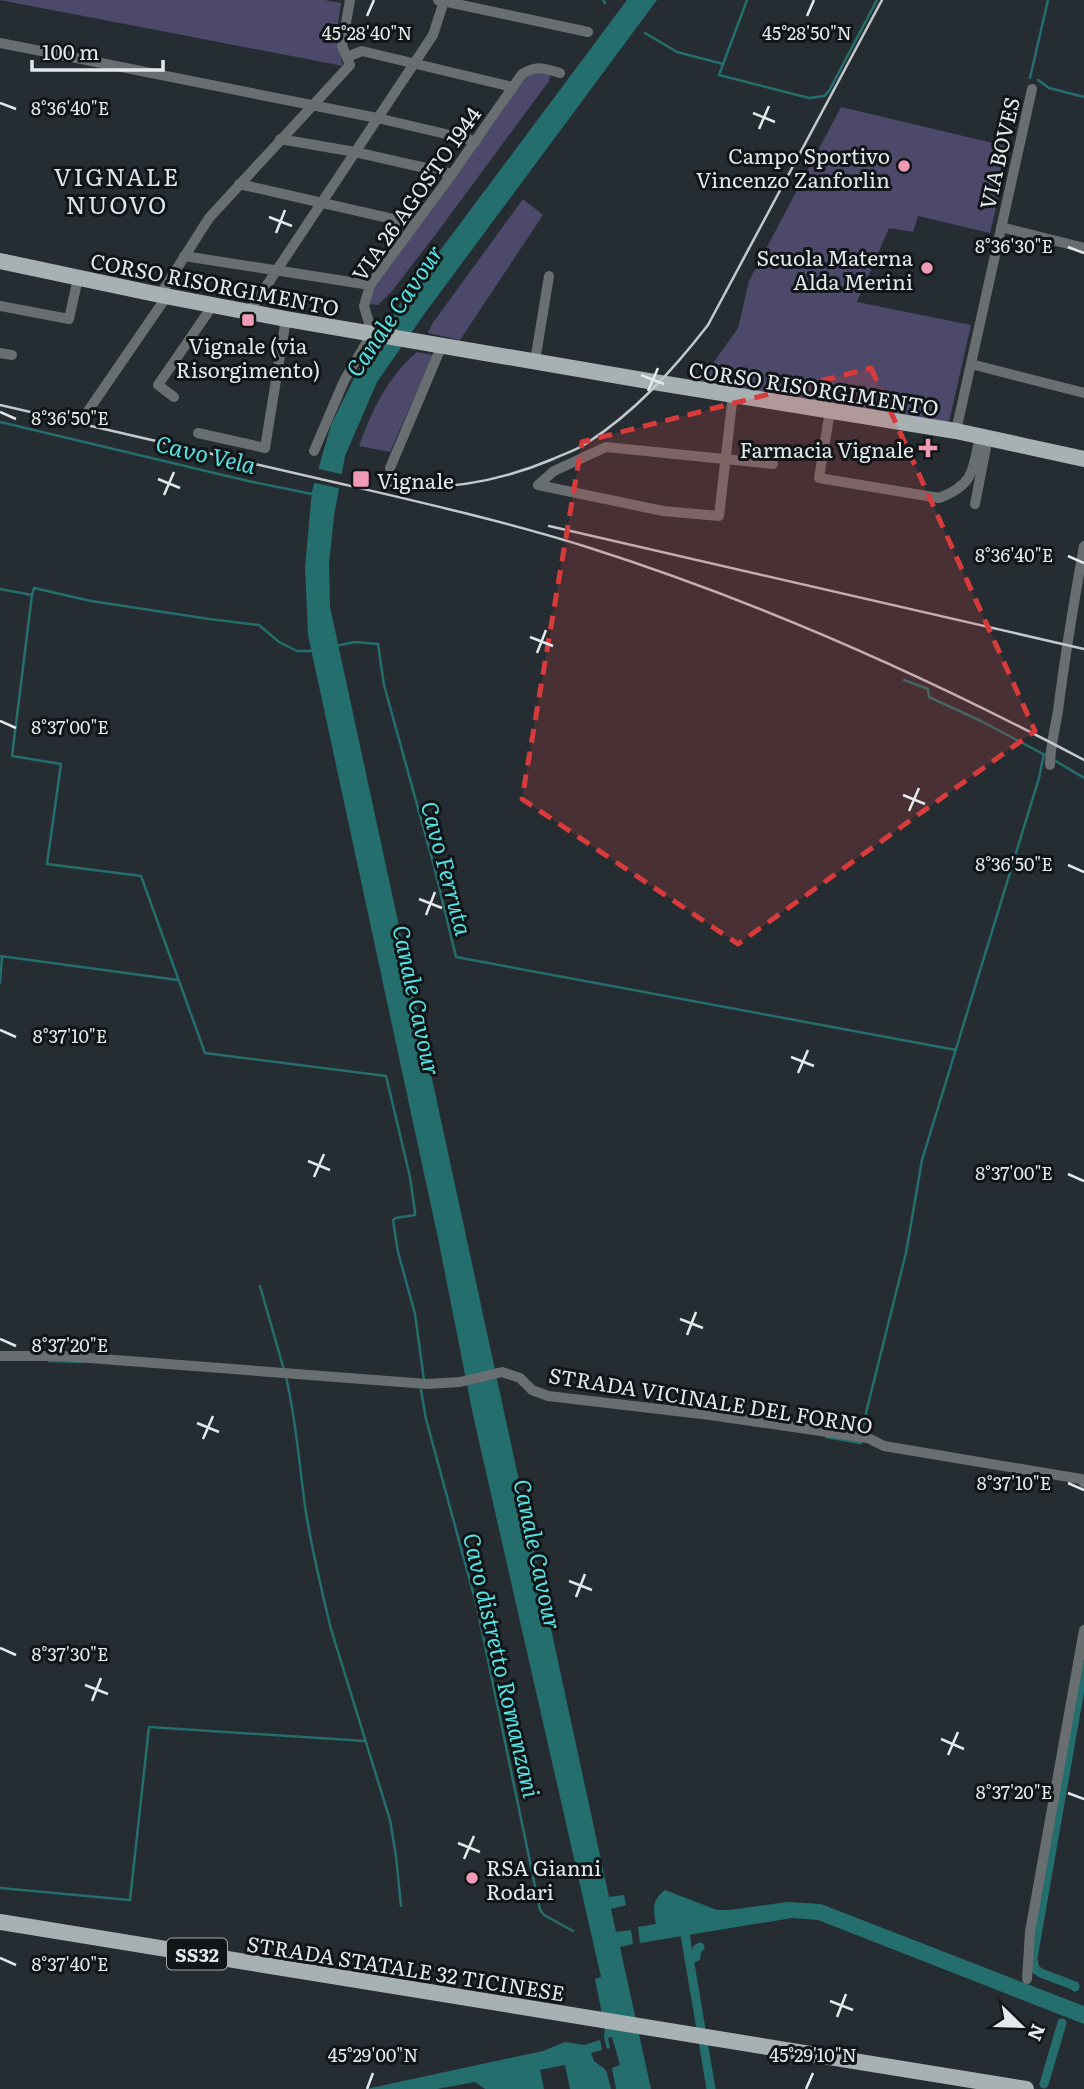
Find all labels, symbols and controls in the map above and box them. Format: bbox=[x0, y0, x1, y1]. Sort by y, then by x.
text: 45°28'40"N bbox=[322, 19, 412, 46]
text: 45°28'50"N bbox=[762, 19, 852, 46]
scale bar bbox=[32, 28, 163, 72]
text: 100 m bbox=[42, 35, 99, 66]
text: 8°36'40"E bbox=[31, 94, 109, 121]
street label: VIA BOVES bbox=[970, 94, 1026, 212]
street label: VIA 26 AGOSTO 1944 bbox=[343, 99, 487, 287]
place label: Campo Sportivo Vincenzo Zanforlin bbox=[696, 139, 890, 194]
district label: VIGNALE NUOVO bbox=[54, 158, 180, 221]
marker: Campo Sportivo Vincenzo Zanforlin bbox=[896, 158, 912, 174]
text: 8°36'30"E bbox=[975, 232, 1053, 259]
water label: Canale Cavour bbox=[336, 237, 450, 383]
place label: Scuola Materna Alda Merini bbox=[757, 241, 914, 296]
street label: CORSO RISORGIMENTO bbox=[88, 244, 342, 322]
marker: Scuola Materna Alda Merini bbox=[919, 260, 935, 276]
marker: Vignale (via Risorgimento) bbox=[240, 312, 256, 328]
place label: Vignale (via Risorgimento) bbox=[176, 329, 320, 384]
street label: CORSO RISORGIMENTO bbox=[687, 352, 941, 422]
text: 8°36'50"E bbox=[31, 404, 109, 431]
water label: Cavo Vela bbox=[153, 425, 259, 481]
place label: Farmacia Vignale bbox=[739, 433, 914, 464]
marker: Farmacia Vignale bbox=[920, 440, 936, 456]
place label: Vignale bbox=[377, 464, 454, 495]
marker: Vignale bbox=[351, 469, 371, 489]
text: 8°36'40"E bbox=[975, 541, 1053, 568]
text: 8°37'00"E bbox=[31, 713, 109, 740]
water label: Cavo Ferruta bbox=[414, 797, 482, 939]
text: 8°36'50"E bbox=[975, 850, 1053, 877]
water label: Canale Cavour bbox=[385, 922, 451, 1078]
text: 8°37'10"E bbox=[33, 1022, 107, 1049]
text: 8°37'00"E bbox=[975, 1159, 1053, 1186]
text: 8°37'20"E bbox=[32, 1331, 108, 1358]
street label: STRADA VICINALE DEL FORNO bbox=[547, 1358, 875, 1440]
text: 8°37'10"E bbox=[977, 1469, 1051, 1496]
water label: Canale Cavour bbox=[506, 1476, 572, 1632]
water label: Cavo distretto Romanzani bbox=[456, 1529, 550, 1801]
text: 8°37'30"E bbox=[32, 1640, 109, 1667]
text: 8°37'20"E bbox=[976, 1778, 1052, 1805]
place label: RSA Gianni Rodari bbox=[486, 1851, 601, 1906]
marker: RSA Gianni Rodari bbox=[464, 1870, 480, 1886]
street label: STRADA STATALE 32 TICINESE bbox=[245, 1927, 567, 2007]
road number: SS32 bbox=[167, 1938, 227, 1970]
text: 8°37'40"E bbox=[31, 1950, 109, 1977]
north arrow bbox=[986, 1991, 1056, 2061]
text: N bbox=[1022, 2020, 1054, 2046]
text: 45°29'00"N bbox=[328, 2041, 418, 2068]
text: 45°29'10"N bbox=[769, 2041, 857, 2068]

